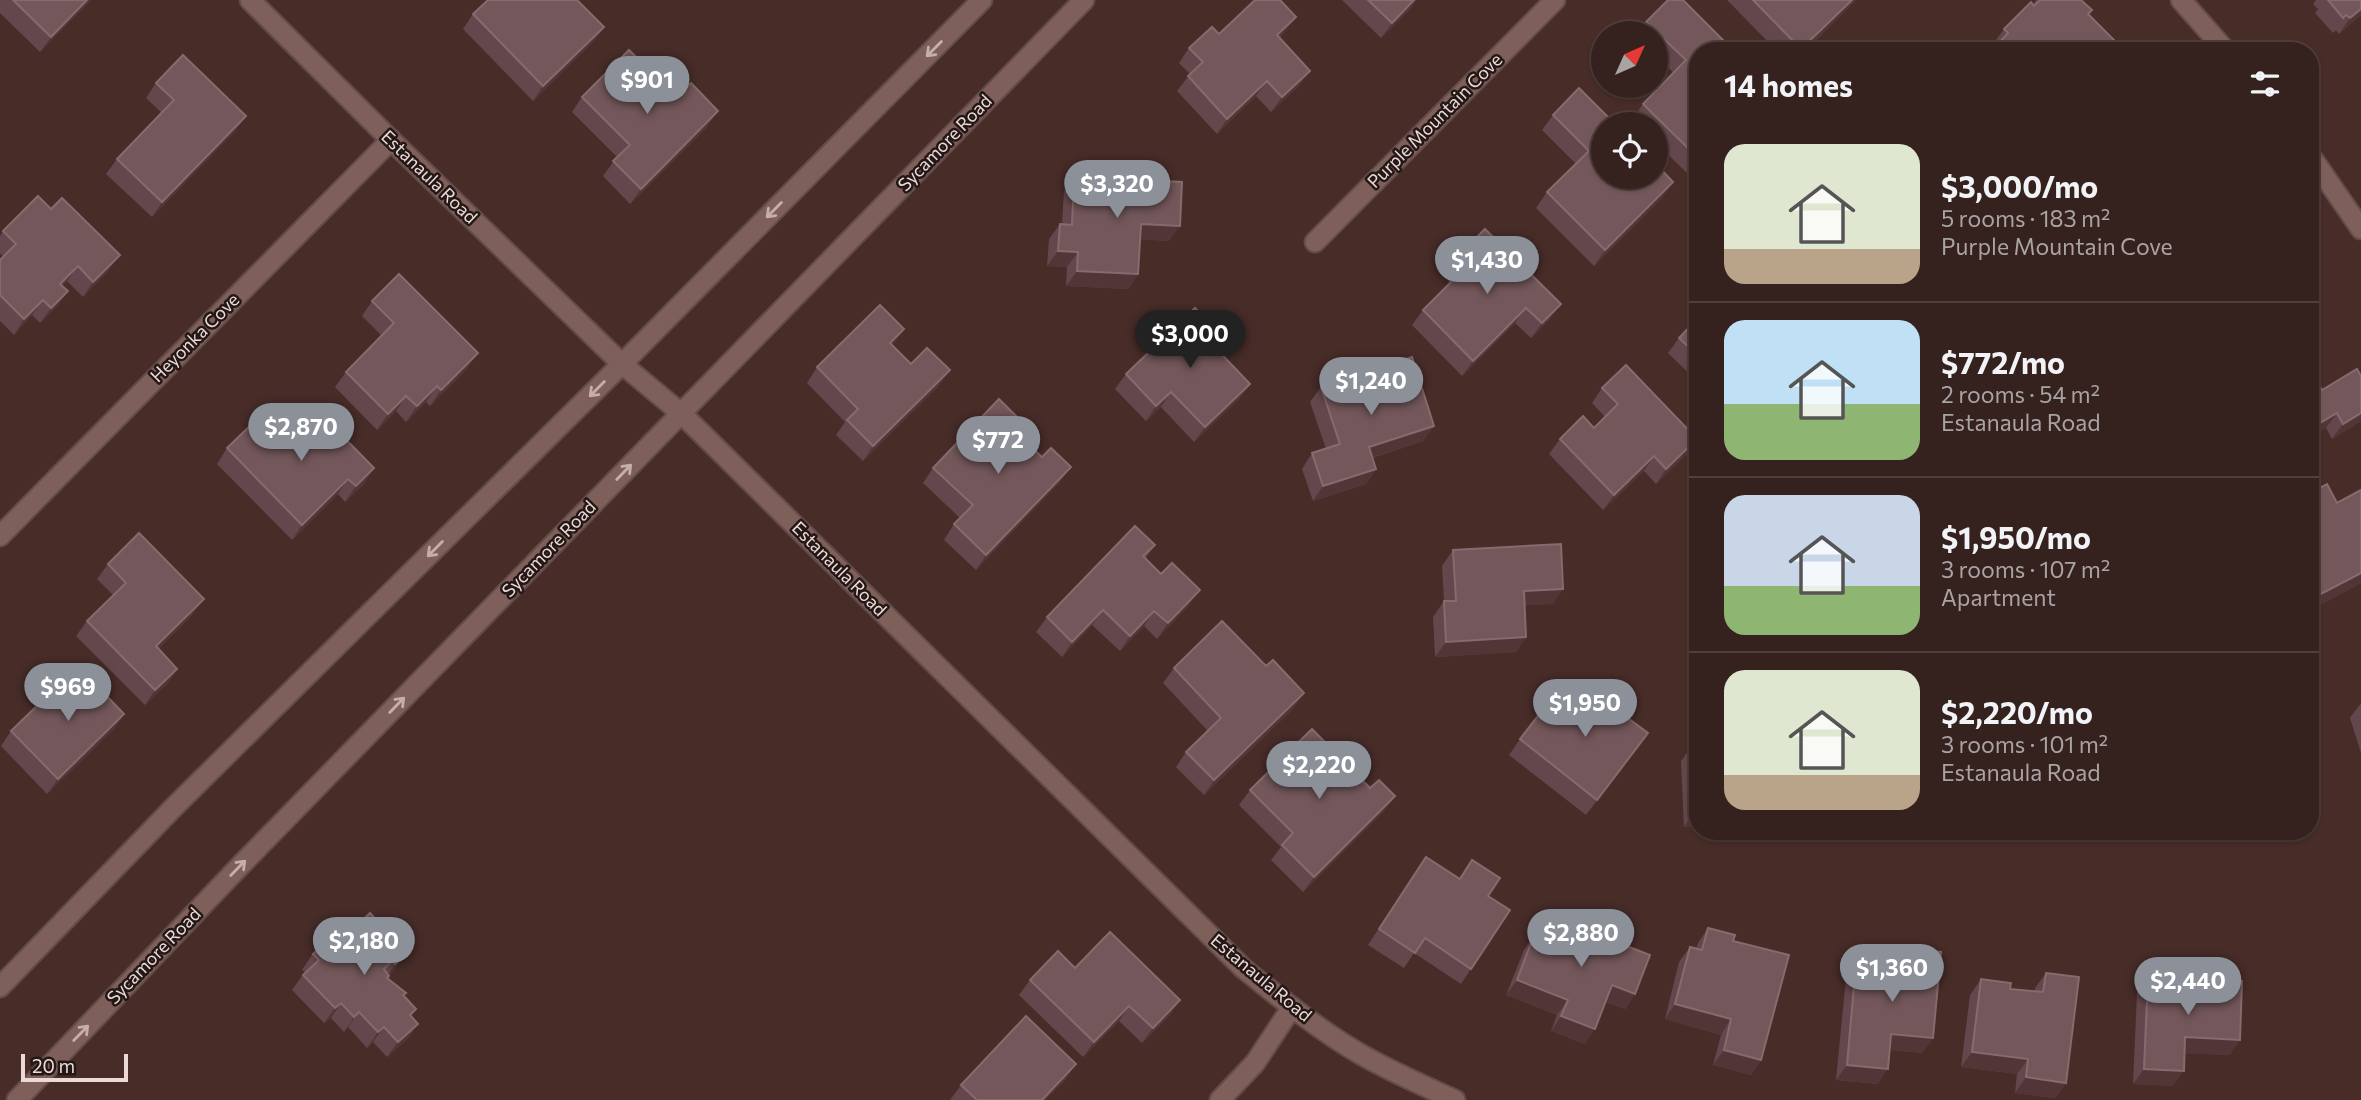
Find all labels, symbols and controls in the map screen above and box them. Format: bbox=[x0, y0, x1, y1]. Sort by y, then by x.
north arrow bbox=[1591, 21, 1668, 98]
map controls bbox=[1591, 21, 1668, 189]
one-way arrow bbox=[926, 40, 943, 57]
street label: Purple Mountain Cove bbox=[1362, 48, 1506, 192]
pin: $901 bbox=[606, 57, 688, 116]
text: $901 bbox=[620, 65, 674, 93]
icon: filters bbox=[2246, 65, 2284, 103]
text: 14 homes bbox=[1724, 66, 1853, 103]
street label: Sycamore Road bbox=[893, 89, 996, 195]
button: locate bbox=[1591, 112, 1668, 189]
street label: Estanaula Road bbox=[377, 125, 482, 228]
pin: $3,320 bbox=[1060, 160, 1174, 220]
text: $3,000/mo bbox=[1941, 167, 2098, 204]
text: $3,320 bbox=[1080, 169, 1154, 197]
icon: home bbox=[1780, 172, 1864, 256]
one-way arrow bbox=[766, 202, 783, 219]
text: 5 rooms · 183 m² bbox=[1941, 204, 2110, 232]
text: Purple Mountain Cove bbox=[1941, 232, 2173, 260]
pin: $1,430 bbox=[1430, 236, 1544, 296]
text: $1,430 bbox=[1451, 245, 1523, 273]
street label: Heyonka Cove bbox=[145, 288, 243, 386]
pin: $3,000 bbox=[1133, 310, 1247, 370]
text: $3,000 bbox=[1151, 319, 1229, 347]
text: $772/mo bbox=[1941, 343, 2065, 380]
icon: home bbox=[1780, 348, 1864, 432]
pin: $1,240 bbox=[1314, 358, 1428, 417]
text: $1,240 bbox=[1335, 366, 1407, 394]
one-way arrow bbox=[588, 380, 605, 397]
text: 2 rooms · 54 m² bbox=[1941, 380, 2100, 408]
pin: $2,870 bbox=[244, 404, 358, 463]
text: Estanaula Road bbox=[1941, 408, 2101, 436]
text: $2,870 bbox=[264, 412, 338, 440]
pin: $772 bbox=[957, 416, 1039, 476]
text: $772 bbox=[972, 425, 1024, 453]
one-way arrow bbox=[616, 464, 633, 481]
street label: Sycamore Road bbox=[497, 495, 600, 601]
street label: Estanaula Road bbox=[788, 516, 892, 620]
text: $1,950/mo bbox=[1941, 518, 2091, 555]
icon: home bbox=[1780, 523, 1864, 607]
one-way arrow bbox=[427, 540, 444, 557]
text: 3 rooms · 107 m² bbox=[1941, 555, 2110, 583]
text: Apartment bbox=[1941, 583, 2056, 611]
pin: $969 bbox=[27, 664, 109, 723]
text: $969 bbox=[40, 672, 96, 700]
pin: $1,950 bbox=[1528, 680, 1642, 739]
text: $1,950 bbox=[1549, 688, 1621, 716]
text: $2,220/mo bbox=[1941, 693, 2093, 730]
one-way arrow bbox=[388, 697, 405, 714]
icon: home bbox=[1780, 698, 1864, 782]
text: 3 rooms · 101 m² bbox=[1941, 730, 2108, 758]
pin: $2,220 bbox=[1262, 742, 1376, 801]
text: $2,220 bbox=[1282, 750, 1356, 778]
text: Estanaula Road bbox=[1941, 758, 2101, 786]
one-way arrow bbox=[230, 860, 247, 877]
street label: Sycamore Road bbox=[102, 902, 205, 1008]
pin: $2,880 bbox=[1524, 909, 1638, 969]
pin: $2,180 bbox=[307, 918, 421, 977]
text: $2,880 bbox=[1543, 918, 1619, 946]
text: $2,180 bbox=[329, 926, 399, 954]
street label: Estanaula Road bbox=[1207, 929, 1317, 1026]
pin: $1,360 bbox=[1835, 944, 1949, 1004]
text: $1,360 bbox=[1856, 953, 1928, 981]
pin: $2,440 bbox=[2131, 958, 2245, 1017]
text: $2,440 bbox=[2150, 966, 2226, 994]
one-way arrow bbox=[72, 1025, 89, 1042]
scale bar bbox=[21, 1051, 128, 1083]
text: 20 m bbox=[32, 1054, 75, 1077]

